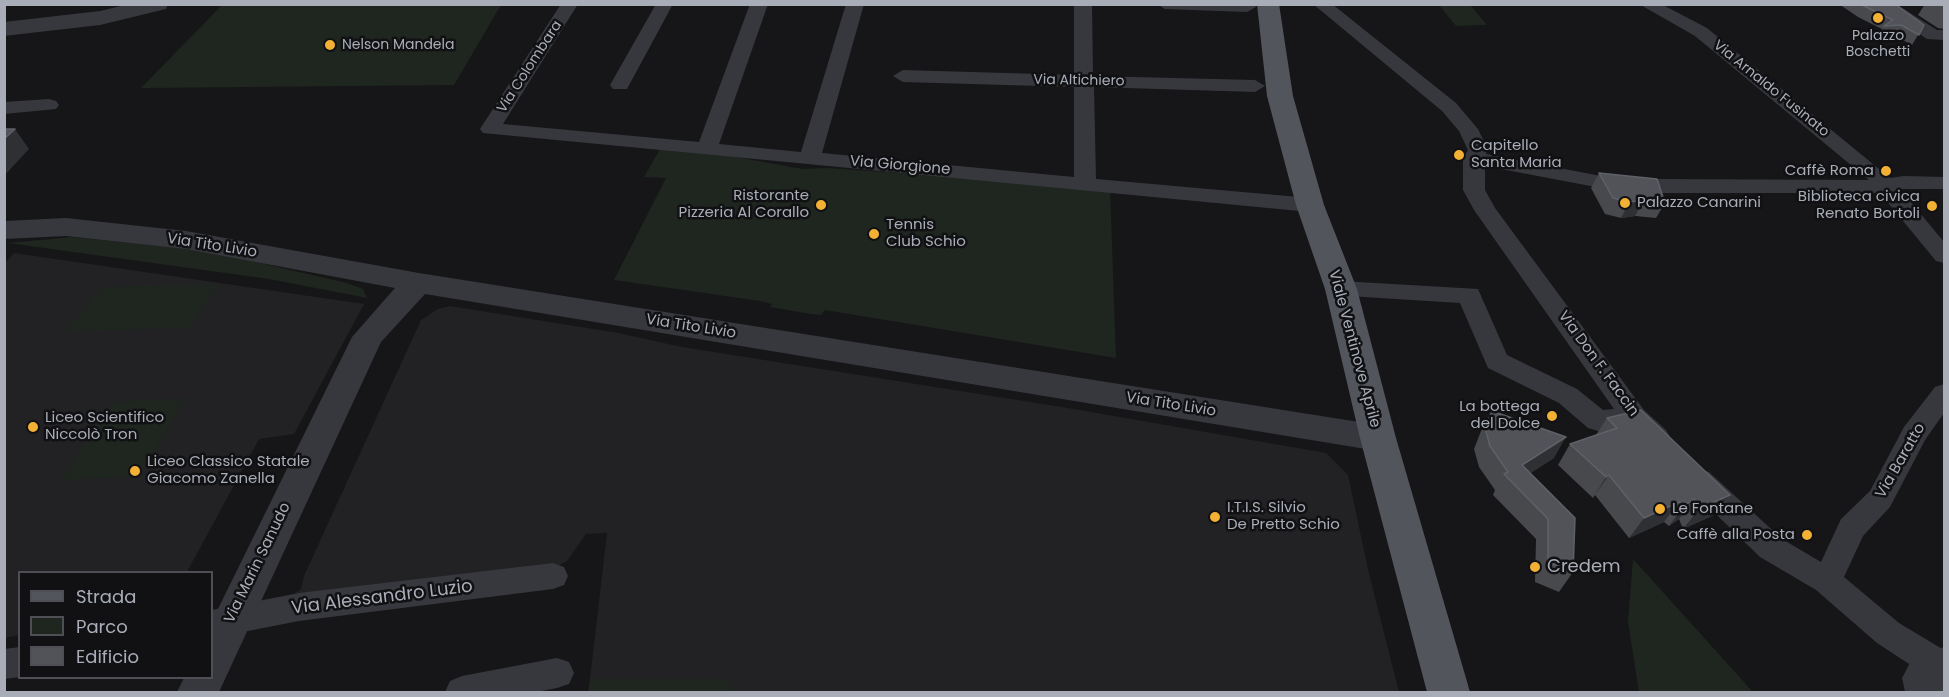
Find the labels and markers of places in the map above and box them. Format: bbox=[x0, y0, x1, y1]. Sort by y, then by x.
marker: Palazzo Boschetti bbox=[1871, 11, 1885, 25]
place label: Palazzo Boschetti bbox=[1846, 28, 1910, 60]
place label: Nelson Mandela bbox=[342, 37, 454, 53]
marker: Nelson Mandela bbox=[323, 38, 337, 52]
place label: Capitello Santa Maria bbox=[1471, 137, 1562, 172]
marker: Capitello Santa Maria bbox=[1452, 148, 1466, 162]
place label: Caffè Roma bbox=[1785, 162, 1874, 180]
marker: Caffè Roma bbox=[1879, 164, 1893, 178]
place label: Ristorante Pizzeria Al Corallo bbox=[679, 187, 809, 222]
place label: Biblioteca civica Renato Bortoli bbox=[1798, 188, 1920, 223]
place label: Palazzo Canarini bbox=[1637, 194, 1761, 212]
marker: Palazzo Canarini bbox=[1618, 196, 1632, 210]
marker: Ristorante Pizzeria Al Corallo bbox=[814, 198, 828, 212]
marker: Biblioteca civica Renato Bortoli bbox=[1925, 199, 1939, 213]
place label: Tennis Club Schio bbox=[886, 216, 966, 251]
marker: Tennis Club Schio bbox=[867, 227, 881, 241]
place label: La bottega del Dolce bbox=[1459, 398, 1540, 433]
place label: Liceo Scientifico Niccolò Tron bbox=[45, 409, 164, 444]
marker: La bottega del Dolce bbox=[1545, 409, 1559, 423]
marker: Liceo Scientifico Niccolò Tron bbox=[26, 420, 40, 434]
place label: Liceo Classico Statale Giacomo Zanella bbox=[147, 453, 310, 488]
marker: Liceo Classico Statale Giacomo Zanella bbox=[128, 464, 142, 478]
place label: I.T.I.S. Silvio De Pretto Schio bbox=[1227, 499, 1340, 534]
place label: Le Fontane bbox=[1672, 500, 1753, 518]
marker: Le Fontane bbox=[1653, 502, 1667, 516]
marker: I.T.I.S. Silvio De Pretto Schio bbox=[1208, 510, 1222, 524]
place label: Caffè alla Posta bbox=[1677, 526, 1795, 544]
marker: Caffè alla Posta bbox=[1800, 528, 1814, 542]
place label: Credem bbox=[1547, 556, 1621, 578]
marker: Credem bbox=[1528, 560, 1542, 574]

